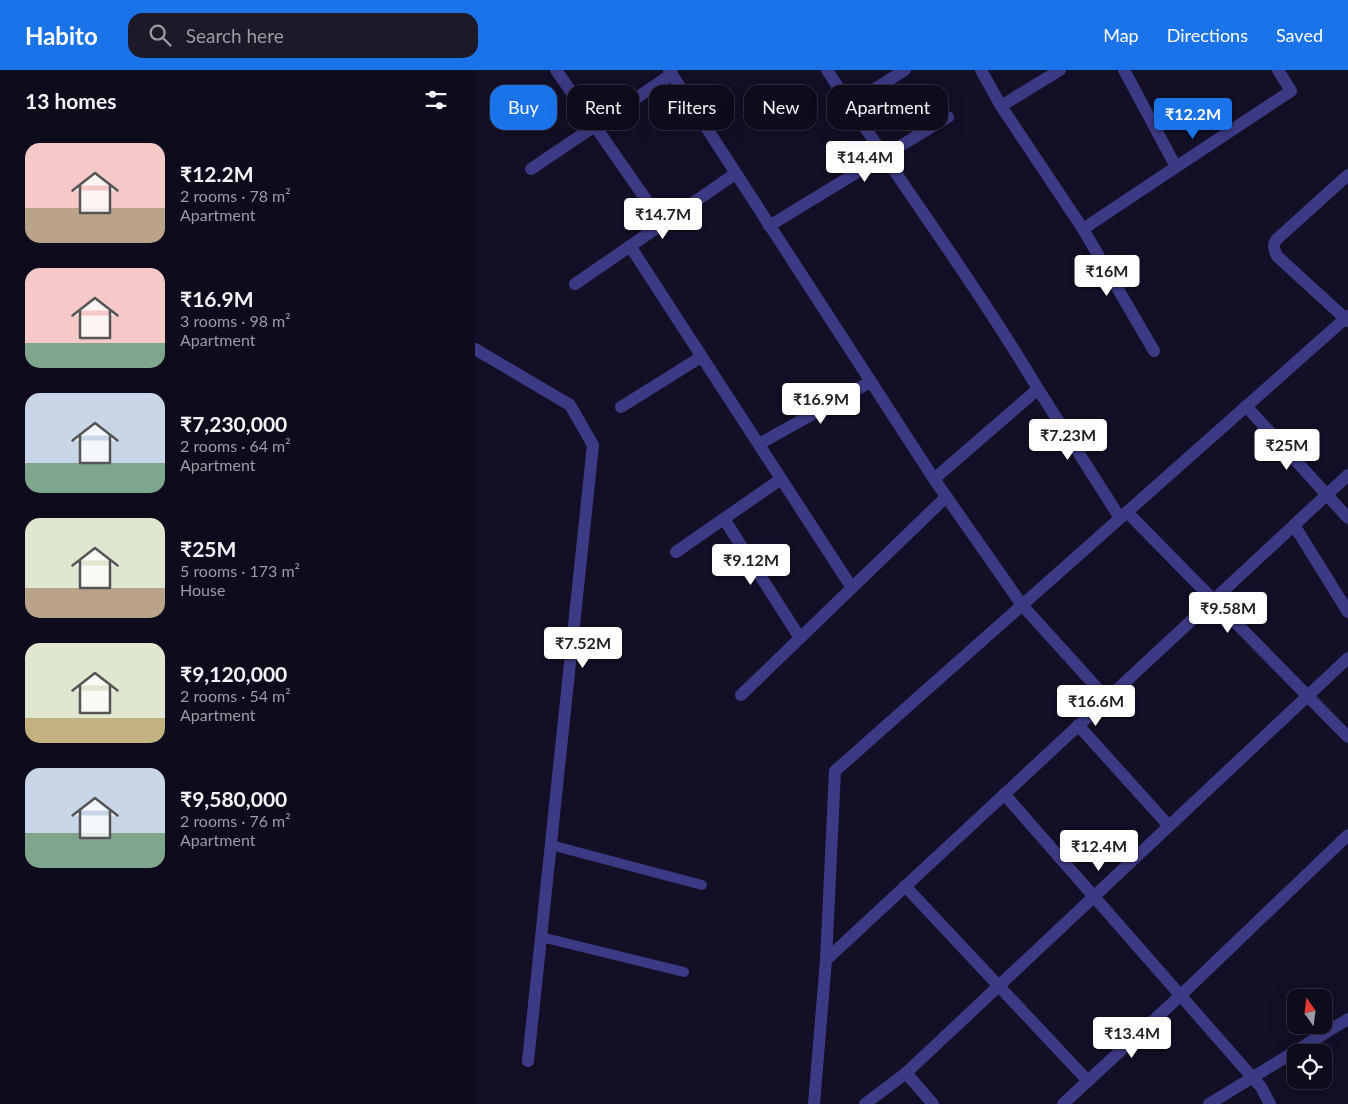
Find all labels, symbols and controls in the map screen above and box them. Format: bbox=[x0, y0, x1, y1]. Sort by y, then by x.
search box bbox=[128, 13, 478, 58]
text: Habito bbox=[25, 21, 98, 50]
icon: search bbox=[146, 21, 174, 49]
text: Search here bbox=[186, 24, 284, 47]
text: Map bbox=[1103, 24, 1139, 46]
text: Directions bbox=[1167, 24, 1248, 46]
text: Saved bbox=[1276, 24, 1323, 46]
chip: Buy bbox=[490, 85, 557, 130]
chip: Rent bbox=[567, 85, 639, 130]
chip: Filters bbox=[649, 85, 734, 130]
chip: New bbox=[744, 85, 817, 130]
chip: Apartment bbox=[827, 85, 948, 130]
icon: filters bbox=[422, 86, 450, 114]
text: 13 homes bbox=[25, 88, 116, 113]
pin: ₹12.2M bbox=[1152, 98, 1234, 140]
text: ₹12.2M bbox=[1165, 104, 1221, 123]
pin: ₹14.4M bbox=[824, 140, 906, 183]
text: ₹14.4M bbox=[837, 147, 893, 166]
text: ₹12.2M bbox=[180, 161, 254, 186]
icon: home bbox=[65, 163, 125, 223]
text: 2 rooms · 78 m² bbox=[180, 186, 291, 205]
pin: ₹14.7M bbox=[622, 198, 704, 240]
text: ₹14.7M bbox=[635, 204, 691, 223]
text: Apartment bbox=[180, 205, 255, 224]
pin: ₹16M bbox=[1077, 254, 1137, 297]
text: ₹16M bbox=[1086, 261, 1128, 280]
text: ₹16.9M bbox=[180, 286, 254, 311]
icon: home bbox=[65, 288, 125, 348]
text: 3 rooms · 98 m² bbox=[180, 311, 291, 330]
text: Apartment bbox=[180, 330, 255, 349]
pin: ₹16.9M bbox=[780, 382, 862, 425]
text: ₹16.9M bbox=[793, 389, 849, 408]
text: ₹7,230,000 bbox=[180, 411, 287, 436]
icon: home bbox=[65, 413, 125, 473]
pin: ₹7.23M bbox=[1027, 418, 1109, 461]
text: ₹7.23M bbox=[1040, 425, 1096, 444]
pin: ₹25M bbox=[1257, 428, 1317, 471]
text: ₹25M bbox=[1266, 435, 1308, 454]
text: 2 rooms · 64 m² bbox=[180, 436, 291, 455]
text: Apartment bbox=[180, 455, 255, 474]
text: ₹25M bbox=[180, 536, 236, 561]
icon: home bbox=[65, 538, 125, 598]
pin: ₹9.12M bbox=[710, 544, 792, 586]
text: ₹9.12M bbox=[723, 550, 779, 569]
text: 5 rooms · 173 m² bbox=[180, 561, 300, 580]
text: House bbox=[180, 580, 225, 599]
pin: ₹9.58M bbox=[1187, 592, 1269, 634]
text: ₹9.58M bbox=[1200, 598, 1256, 617]
pin: ₹7.52M bbox=[542, 626, 624, 669]
text: ₹7.52M bbox=[555, 633, 611, 652]
text: ₹9,120,000 bbox=[180, 661, 287, 686]
icon: home bbox=[65, 663, 125, 723]
pin: ₹16.6M bbox=[1055, 684, 1137, 727]
text: 2 rooms · 54 m² bbox=[180, 686, 291, 705]
text: ₹16.6M bbox=[1068, 691, 1124, 710]
text: Apartment bbox=[180, 705, 255, 724]
text: ₹9,580,000 bbox=[180, 786, 287, 811]
icon: home bbox=[65, 788, 125, 848]
text: 2 rooms · 76 m² bbox=[180, 811, 291, 830]
text: Apartment bbox=[180, 830, 255, 849]
pin: ₹12.4M bbox=[1058, 830, 1140, 872]
text: ₹12.4M bbox=[1071, 836, 1127, 855]
north arrow bbox=[1287, 989, 1333, 1034]
map controls bbox=[1287, 989, 1332, 1089]
pin: ₹13.4M bbox=[1091, 1016, 1173, 1059]
text: ₹13.4M bbox=[1104, 1023, 1160, 1042]
button: locate bbox=[1287, 1044, 1332, 1089]

